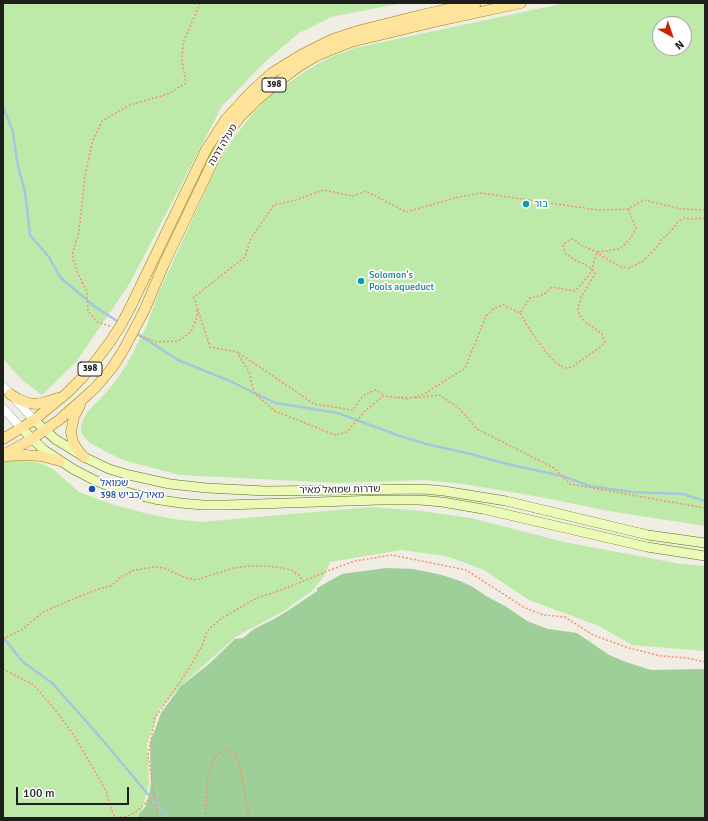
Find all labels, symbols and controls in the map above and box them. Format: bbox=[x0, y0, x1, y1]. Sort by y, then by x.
north arrow bbox=[652, 16, 692, 56]
text: N bbox=[672, 37, 687, 52]
road number: 398 bbox=[262, 78, 286, 92]
street label: מעלה דרגה bbox=[206, 122, 240, 168]
place label: בור bbox=[534, 198, 548, 210]
marker: בור bbox=[521, 199, 531, 209]
place label: Solomon's Pools aqueduct bbox=[369, 269, 434, 292]
marker: Solomon's Pools aqueduct bbox=[356, 276, 366, 286]
road number: 398 bbox=[78, 362, 102, 376]
place label: שמואל מאיר/כביש 398 bbox=[100, 477, 164, 500]
street label: שדרות שמואל מאיר bbox=[299, 483, 381, 497]
marker: שמואל מאיר/כביש 398 bbox=[87, 484, 97, 494]
scale bar bbox=[18, 779, 131, 805]
text: 100 m bbox=[23, 786, 55, 801]

